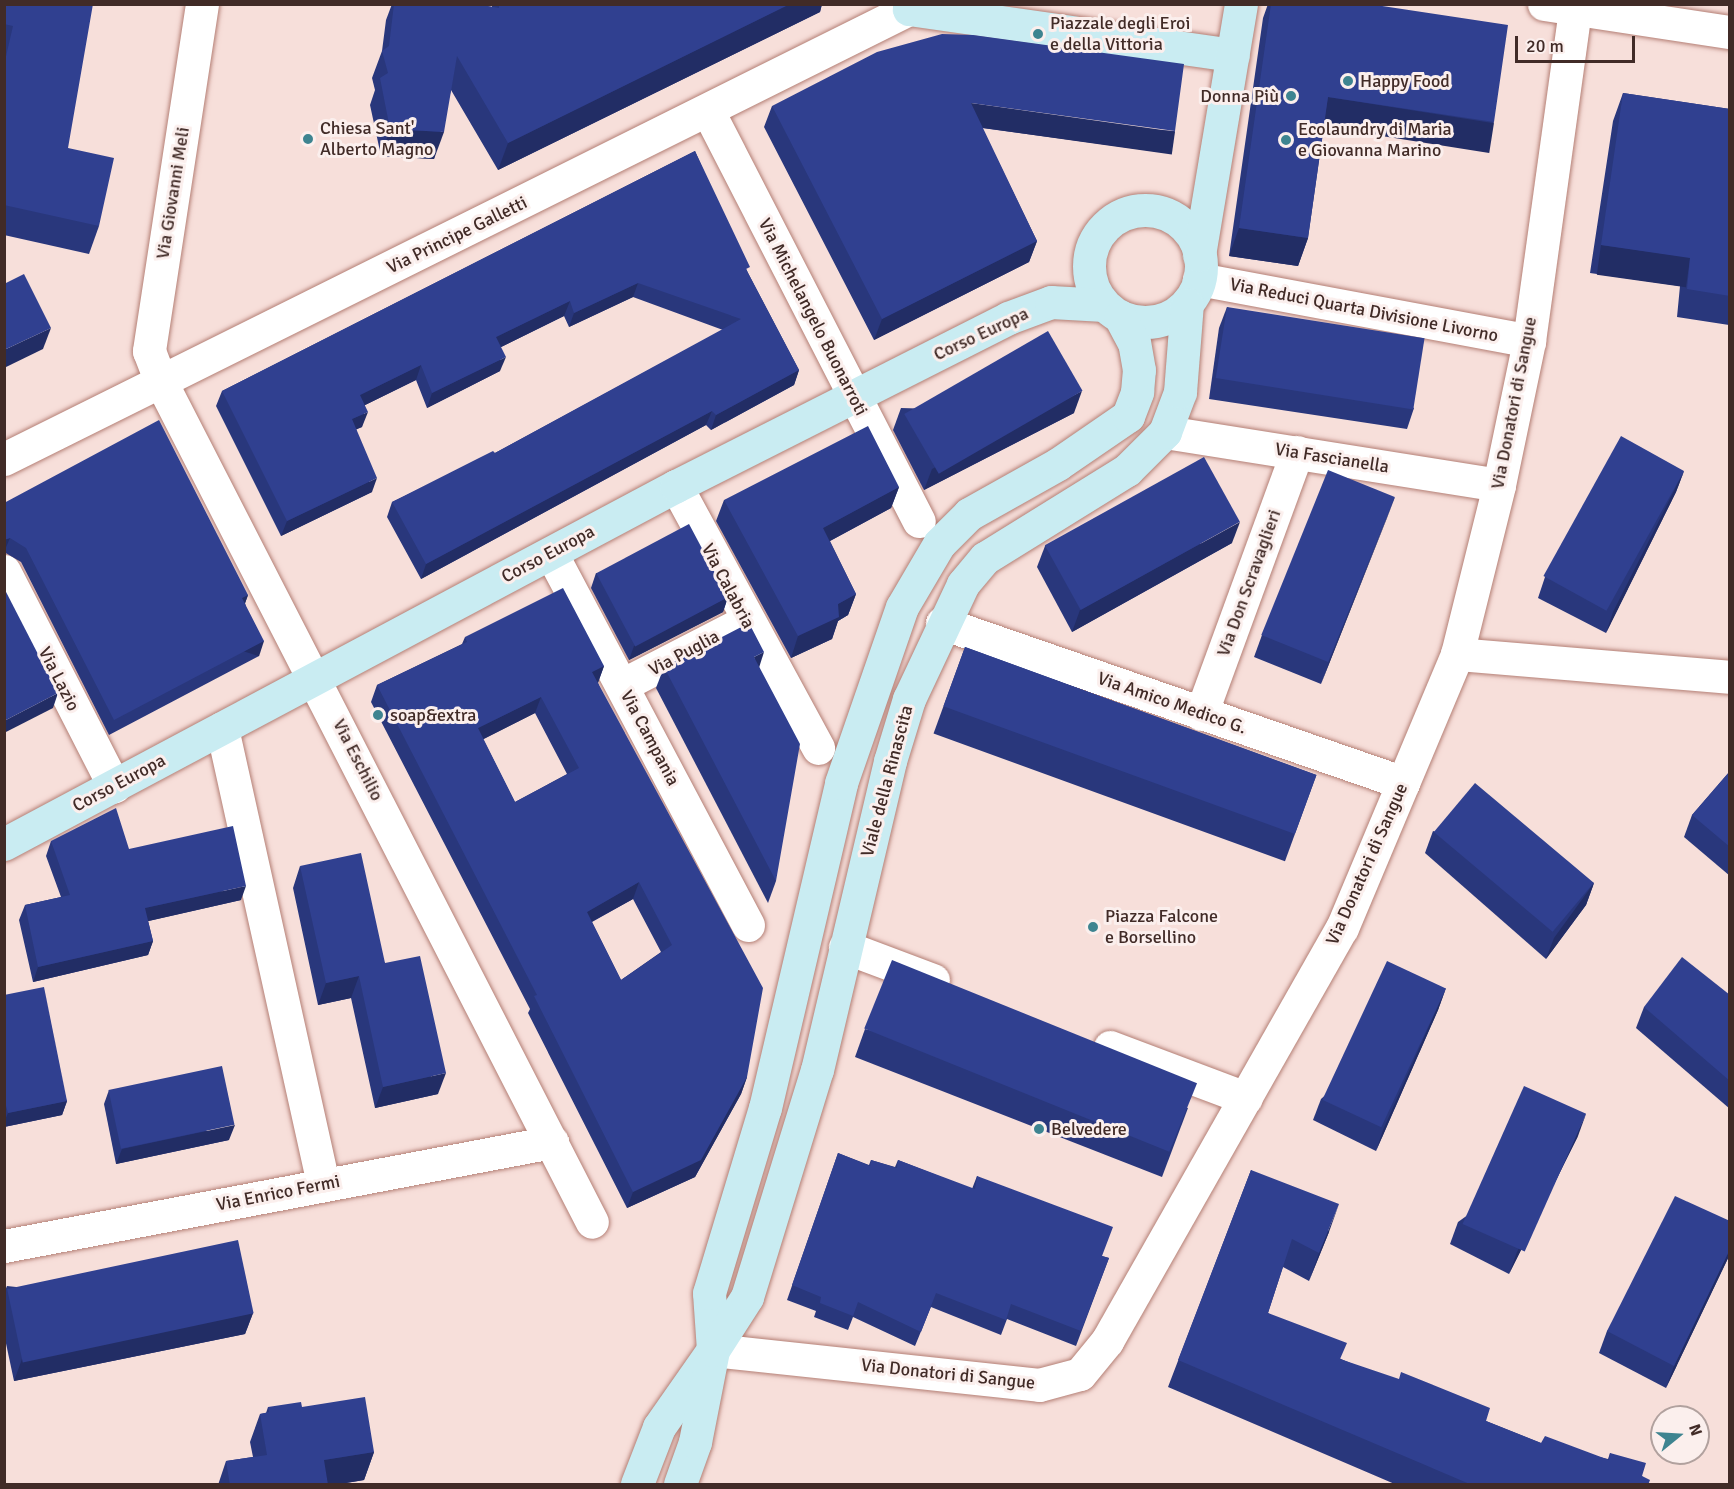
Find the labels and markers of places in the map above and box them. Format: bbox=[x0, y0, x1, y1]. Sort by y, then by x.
place label: Piazzale degli Eroi e della Vittoria bbox=[1050, 13, 1190, 56]
marker: Piazzale degli Eroi e della Vittoria bbox=[1031, 27, 1045, 41]
place label: Happy Food bbox=[1360, 70, 1450, 92]
marker: Happy Food bbox=[1341, 74, 1355, 88]
place label: Donna Più bbox=[1200, 85, 1279, 107]
marker: Donna Più bbox=[1284, 89, 1298, 103]
place label: Chiesa Sant' Alberto Magno bbox=[320, 118, 433, 160]
place label: Ecolaundry di Maria e Giovanna Marino bbox=[1298, 119, 1452, 162]
marker: Chiesa Sant' Alberto Magno bbox=[301, 132, 315, 146]
marker: Ecolaundry di Maria e Giovanna Marino bbox=[1279, 133, 1293, 147]
place label: soap&extra bbox=[390, 704, 476, 726]
marker: soap&extra bbox=[371, 708, 385, 722]
place label: Piazza Falcone e Borsellino bbox=[1105, 906, 1218, 948]
marker: Piazza Falcone e Borsellino bbox=[1086, 920, 1100, 934]
place label: Belvedere bbox=[1051, 1118, 1127, 1140]
marker: Belvedere bbox=[1032, 1122, 1046, 1136]

